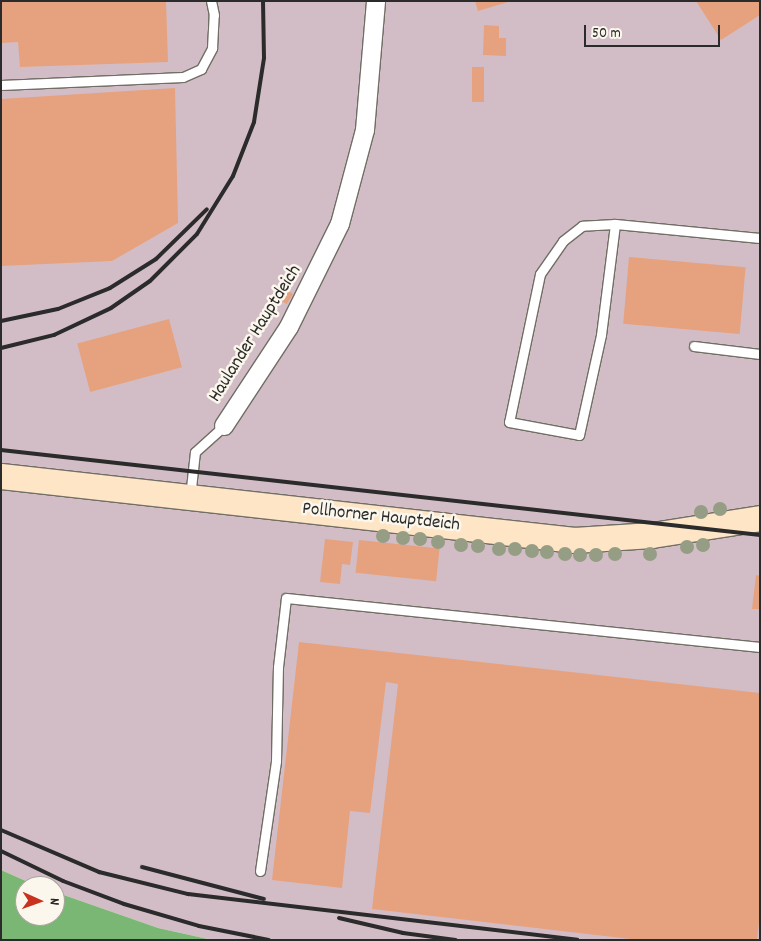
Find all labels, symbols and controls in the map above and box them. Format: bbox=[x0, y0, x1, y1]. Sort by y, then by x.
scale bar bbox=[586, 15, 722, 47]
text: 50 m bbox=[592, 23, 621, 45]
street label: Haulander Hauptdeich bbox=[205, 261, 307, 407]
street label: Pollhorner Hauptdeich bbox=[301, 498, 461, 538]
north arrow bbox=[15, 876, 65, 926]
text: N bbox=[44, 898, 64, 905]

